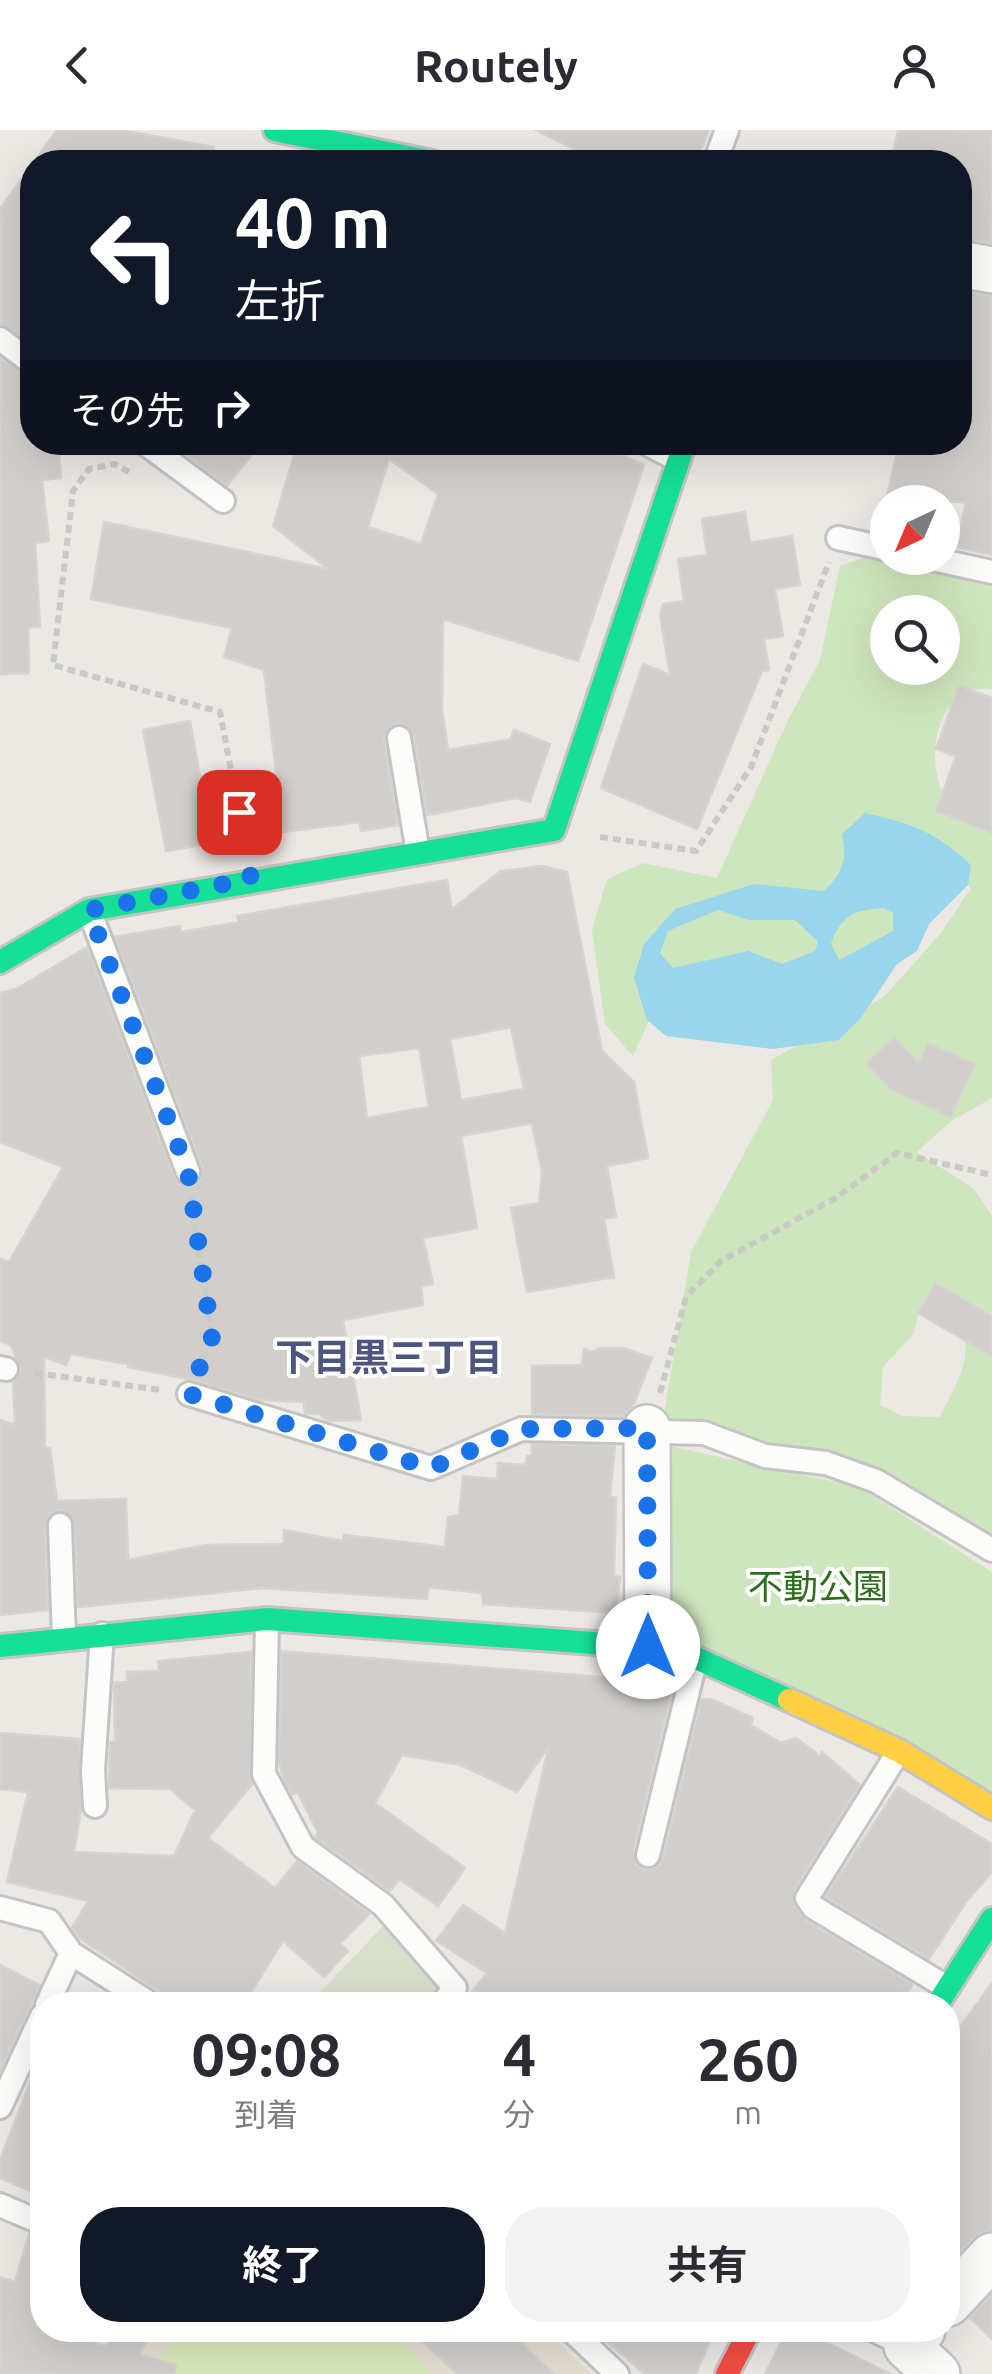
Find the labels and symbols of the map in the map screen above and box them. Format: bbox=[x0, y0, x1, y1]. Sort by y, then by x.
north arrow bbox=[870, 485, 960, 575]
pin bbox=[197, 770, 282, 855]
district label: 下目黒三丁目 bbox=[275, 1336, 503, 1378]
park label: 不動公園 bbox=[748, 1566, 888, 1606]
position arrow bbox=[596, 1595, 700, 1699]

